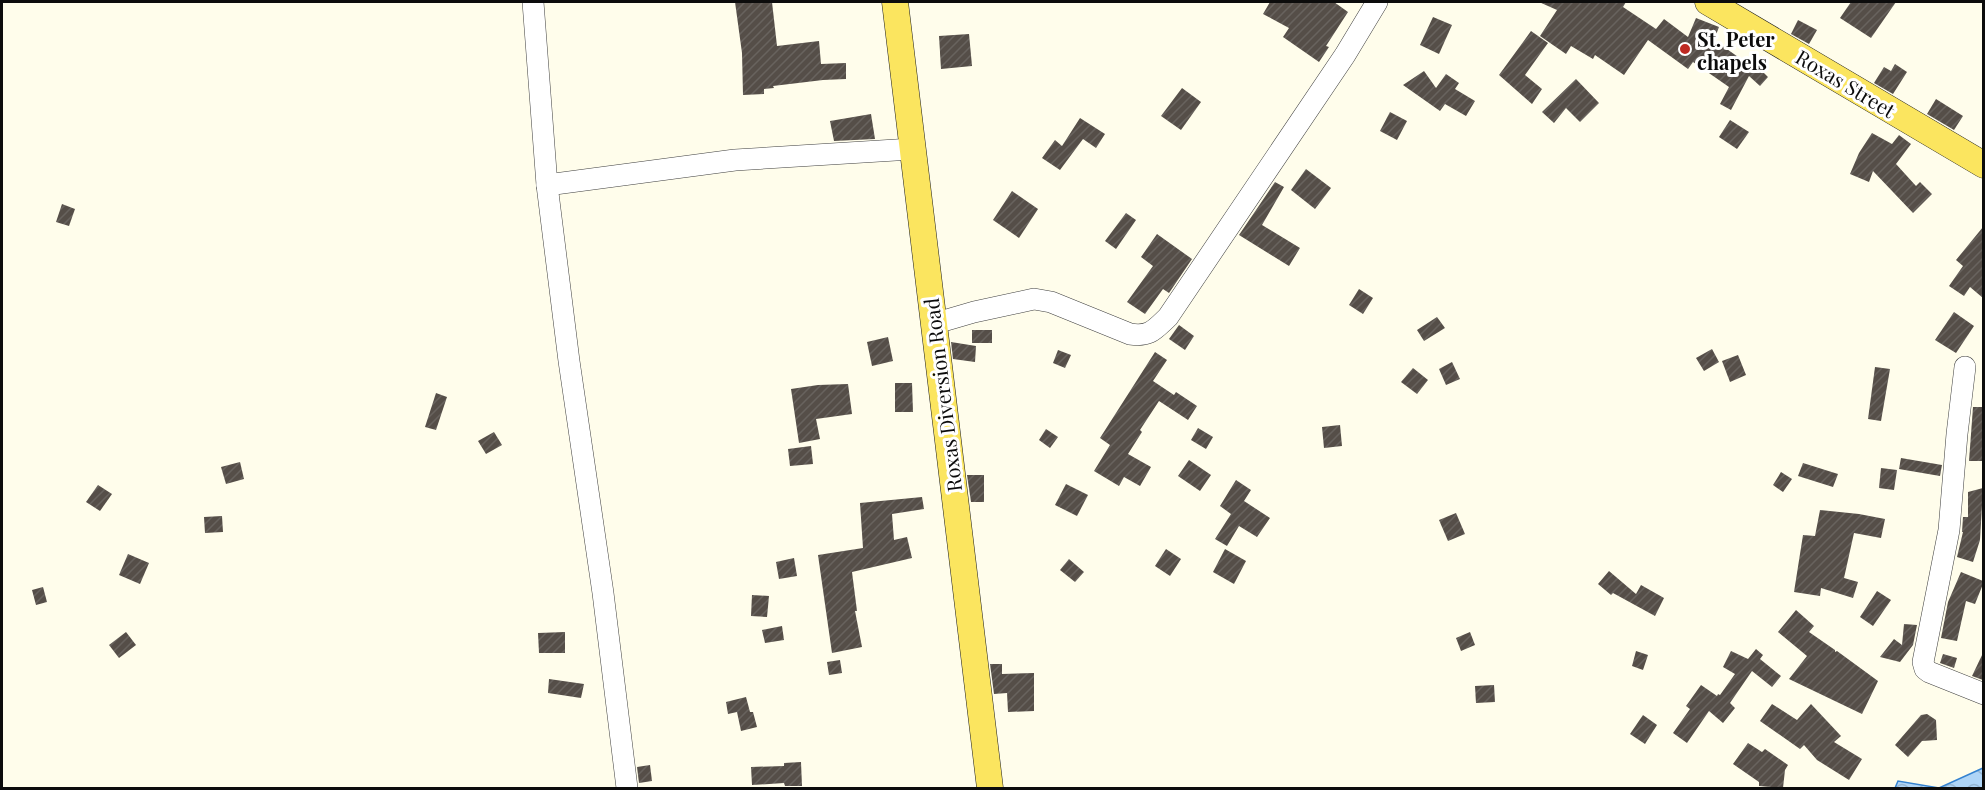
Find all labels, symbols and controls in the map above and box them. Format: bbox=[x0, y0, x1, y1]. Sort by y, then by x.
place label: St. Peter chapels bbox=[1697, 25, 1775, 75]
marker: St. Peter chapels bbox=[1678, 42, 1692, 56]
street label: Roxas Street bbox=[1791, 43, 1902, 124]
street label: Roxas Diversion Road bbox=[917, 296, 967, 493]

